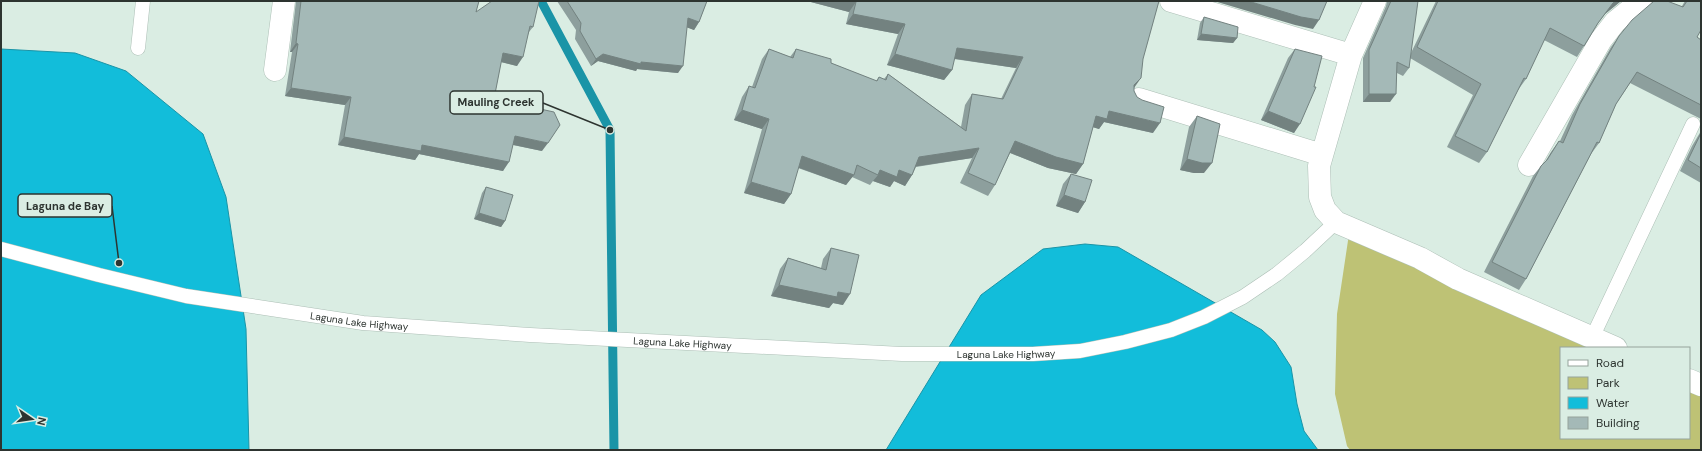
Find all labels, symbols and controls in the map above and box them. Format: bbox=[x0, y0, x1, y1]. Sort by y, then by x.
callout: Mauling Creek bbox=[450, 91, 543, 114]
text: Mauling Creek bbox=[458, 95, 535, 109]
callout: Laguna de Bay bbox=[18, 194, 112, 217]
text: Laguna de Bay bbox=[26, 199, 104, 213]
street label: Laguna Lake Highway bbox=[309, 309, 409, 333]
street label: Laguna Lake Highway bbox=[633, 334, 732, 352]
street label: Laguna Lake Highway bbox=[957, 346, 1056, 361]
legend bbox=[1560, 347, 1690, 439]
text: Road bbox=[1596, 355, 1624, 371]
text: Park bbox=[1596, 375, 1620, 391]
text: Water bbox=[1596, 395, 1630, 411]
north arrow bbox=[12, 399, 52, 439]
text: Building bbox=[1596, 415, 1640, 431]
text: N bbox=[34, 416, 49, 427]

